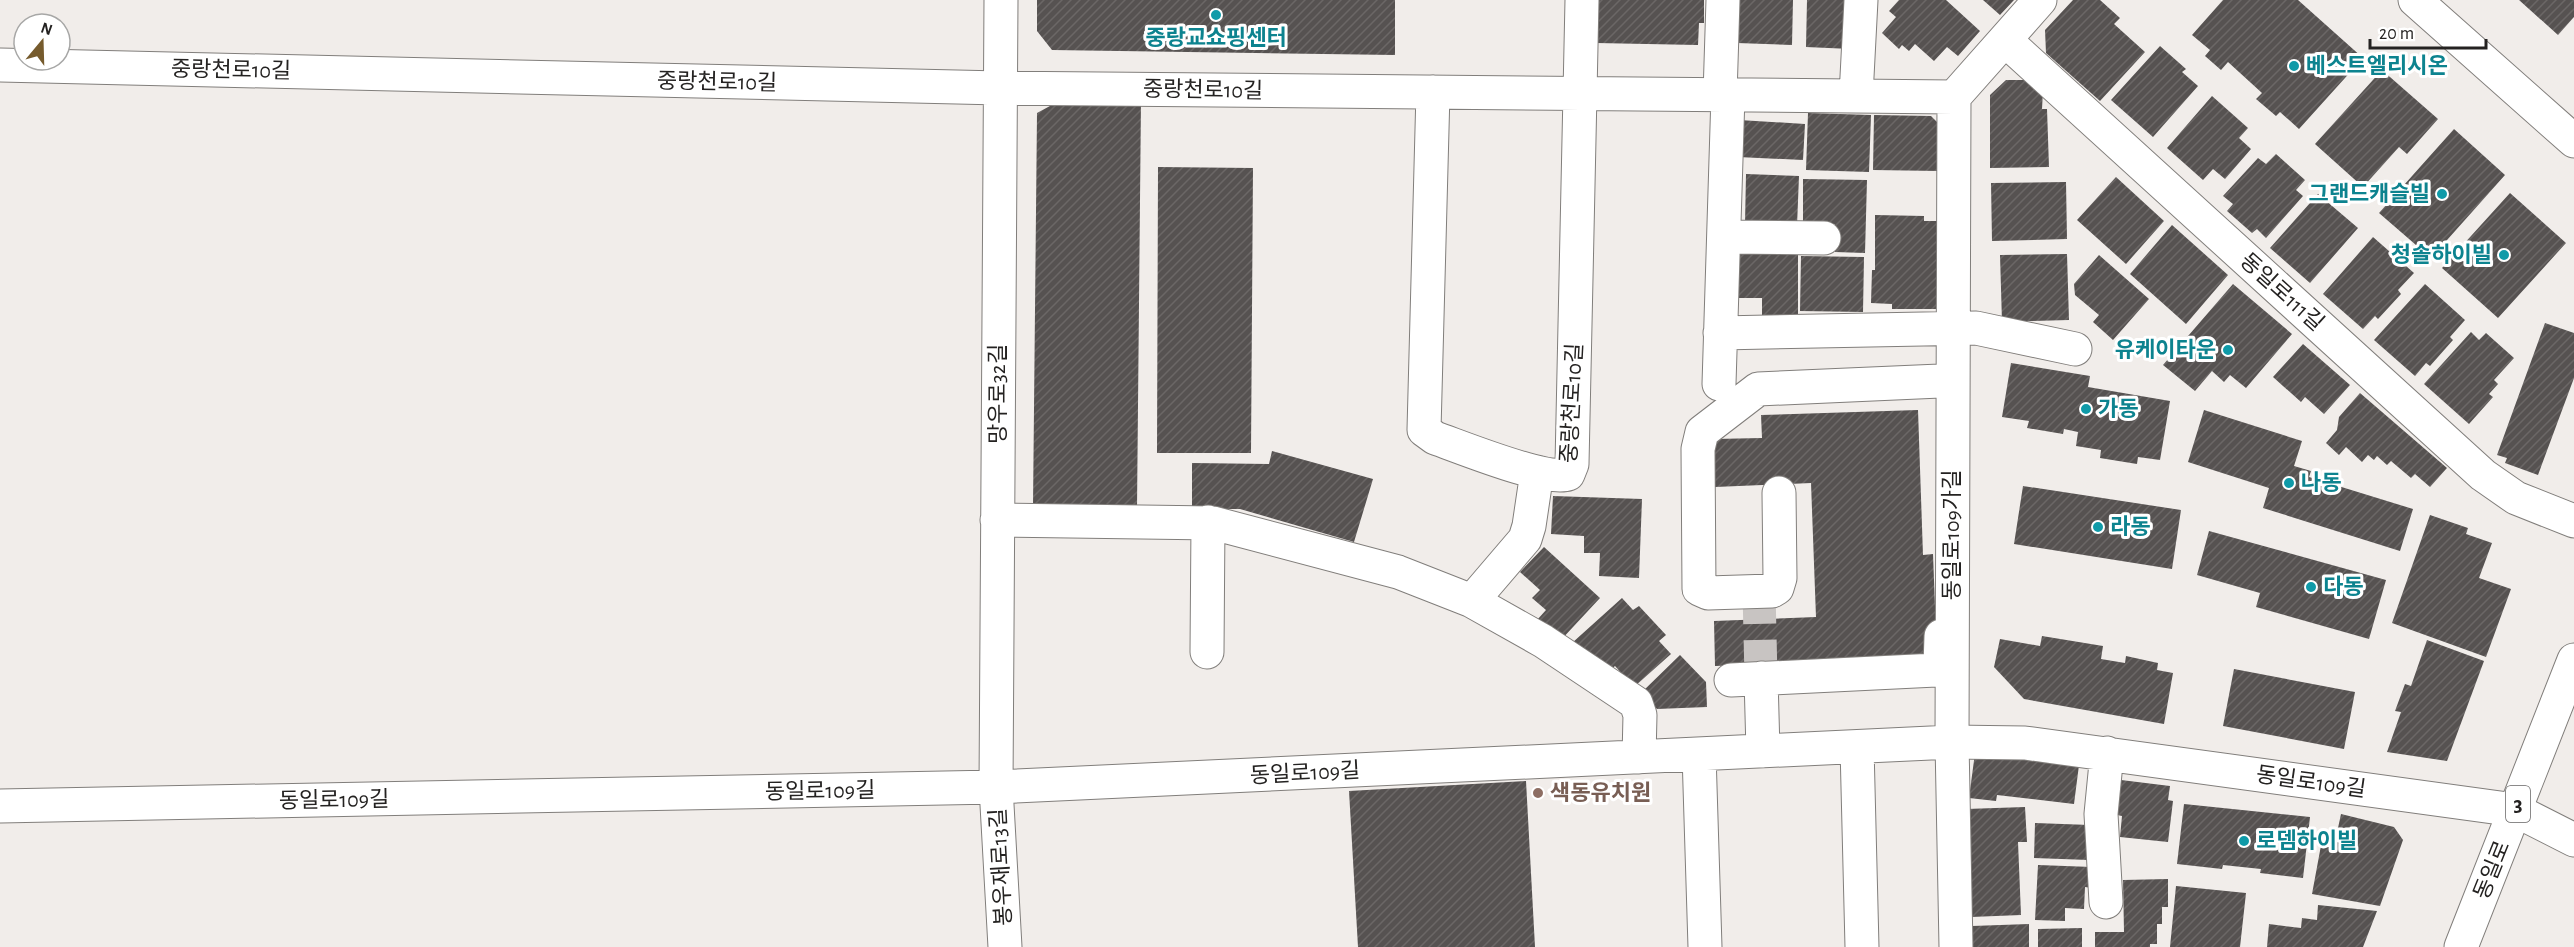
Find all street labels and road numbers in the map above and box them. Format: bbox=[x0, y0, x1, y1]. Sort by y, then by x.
street label: 중랑천로10길 bbox=[171, 57, 291, 82]
street label: 중랑천로10길 bbox=[657, 69, 777, 94]
street label: 중랑천로10길 bbox=[1143, 77, 1263, 102]
street label: 동일로111길 bbox=[2236, 248, 2329, 335]
street label: 중랑천로10길 bbox=[1557, 342, 1586, 464]
street label: 망우로32길 bbox=[986, 344, 1009, 444]
street label: 동일로109가길 bbox=[1940, 470, 1963, 600]
street label: 동일로109길 bbox=[1249, 758, 1361, 787]
street label: 동일로109길 bbox=[2255, 762, 2367, 801]
street label: 동일로109길 bbox=[765, 778, 875, 803]
road number: 3 bbox=[2506, 786, 2530, 822]
street label: 동일로109길 bbox=[279, 787, 389, 812]
street label: 봉우재로13길 bbox=[986, 808, 1015, 926]
street label: 동일로 bbox=[2469, 837, 2514, 902]

